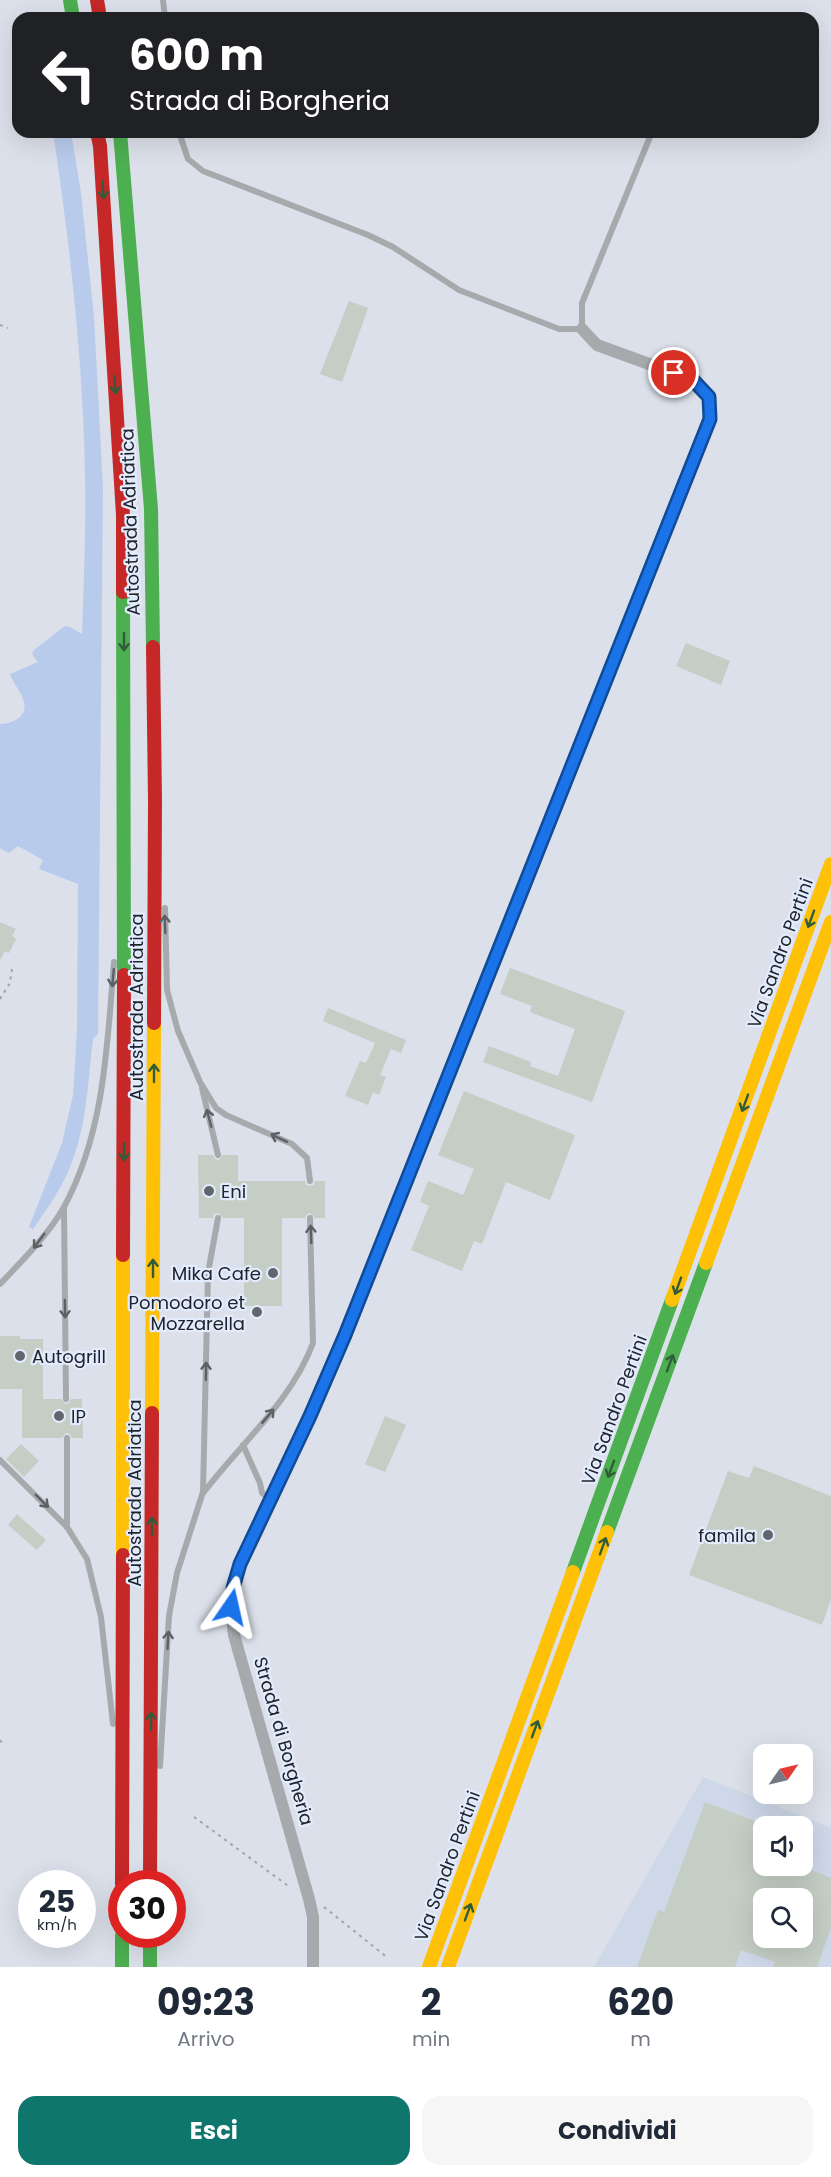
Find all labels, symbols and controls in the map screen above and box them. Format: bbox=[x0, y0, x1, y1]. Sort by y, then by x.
text: 600 m bbox=[129, 26, 264, 85]
icon: left bbox=[30, 36, 108, 114]
text: Strada di Borgheria bbox=[129, 82, 390, 119]
one-way arrow bbox=[97, 180, 108, 200]
pin bbox=[648, 347, 699, 398]
icon: arrive bbox=[657, 356, 690, 389]
one-way arrow bbox=[109, 374, 120, 394]
street label: Autostrada Adriatica bbox=[114, 428, 146, 616]
one-way arrow bbox=[118, 632, 129, 652]
street label: Via Sandro Pertini bbox=[741, 874, 819, 1032]
one-way arrow bbox=[805, 910, 816, 928]
street label: Autostrada Adriatica bbox=[124, 913, 149, 1101]
one-way arrow bbox=[160, 915, 171, 935]
one-way arrow bbox=[107, 967, 118, 987]
one-way arrow bbox=[148, 1063, 159, 1083]
one-way arrow bbox=[738, 1093, 749, 1112]
one-way arrow bbox=[203, 1109, 214, 1128]
one-way arrow bbox=[270, 1131, 288, 1143]
one-way arrow bbox=[118, 1142, 130, 1162]
place label: Eni bbox=[221, 1179, 246, 1204]
marker: Eni bbox=[202, 1184, 216, 1198]
one-way arrow bbox=[305, 1225, 316, 1245]
one-way arrow bbox=[32, 1233, 45, 1249]
one-way arrow bbox=[147, 1258, 159, 1278]
place label: Mika Cafe bbox=[172, 1261, 261, 1286]
marker: Mika Cafe bbox=[266, 1266, 280, 1280]
one-way arrow bbox=[671, 1276, 682, 1295]
place label: Pomodoro et Mozzarella bbox=[129, 1290, 245, 1336]
one-way arrow bbox=[59, 1298, 71, 1318]
marker: Pomodoro et Mozzarella bbox=[250, 1305, 264, 1319]
street label: Via Sandro Pertini bbox=[575, 1331, 653, 1489]
place label: Autogrill bbox=[32, 1344, 106, 1369]
marker: Autogrill bbox=[13, 1349, 27, 1363]
one-way arrow bbox=[665, 1354, 676, 1373]
one-way arrow bbox=[200, 1361, 212, 1381]
street label: Autostrada Adriatica bbox=[122, 1399, 147, 1587]
place label: IP bbox=[71, 1404, 86, 1429]
one-way arrow bbox=[261, 1408, 274, 1424]
marker: IP bbox=[52, 1409, 66, 1423]
one-way arrow bbox=[605, 1459, 616, 1478]
one-way arrow bbox=[34, 1494, 49, 1509]
one-way arrow bbox=[146, 1516, 158, 1536]
place label: famila bbox=[698, 1523, 756, 1548]
marker: famila bbox=[761, 1528, 775, 1542]
one-way arrow bbox=[598, 1537, 609, 1556]
position arrow bbox=[199, 1575, 263, 1639]
one-way arrow bbox=[162, 1630, 173, 1650]
street label: Strada di Borgheria bbox=[248, 1654, 320, 1828]
one-way arrow bbox=[145, 1711, 157, 1731]
one-way arrow bbox=[531, 1720, 542, 1739]
north arrow bbox=[753, 1744, 813, 1804]
map controls bbox=[753, 1744, 813, 1948]
street label: Via Sandro Pertini bbox=[408, 1787, 486, 1945]
button: sound bbox=[753, 1816, 813, 1876]
speed limit sign: 30 bbox=[108, 1870, 186, 1948]
text: 25 bbox=[39, 1880, 75, 1923]
button: search bbox=[753, 1888, 813, 1948]
one-way arrow bbox=[464, 1903, 475, 1922]
text: km/h bbox=[37, 1914, 77, 1935]
text: 09:23 bbox=[157, 1977, 255, 2028]
text: 2 bbox=[421, 1977, 441, 2028]
text: 620 bbox=[607, 1977, 674, 2028]
text: Arrivo bbox=[177, 2025, 235, 2053]
text: min bbox=[412, 2025, 450, 2053]
text: m bbox=[630, 2025, 651, 2053]
button: Esci bbox=[18, 2096, 410, 2165]
button: Condividi bbox=[422, 2096, 813, 2165]

